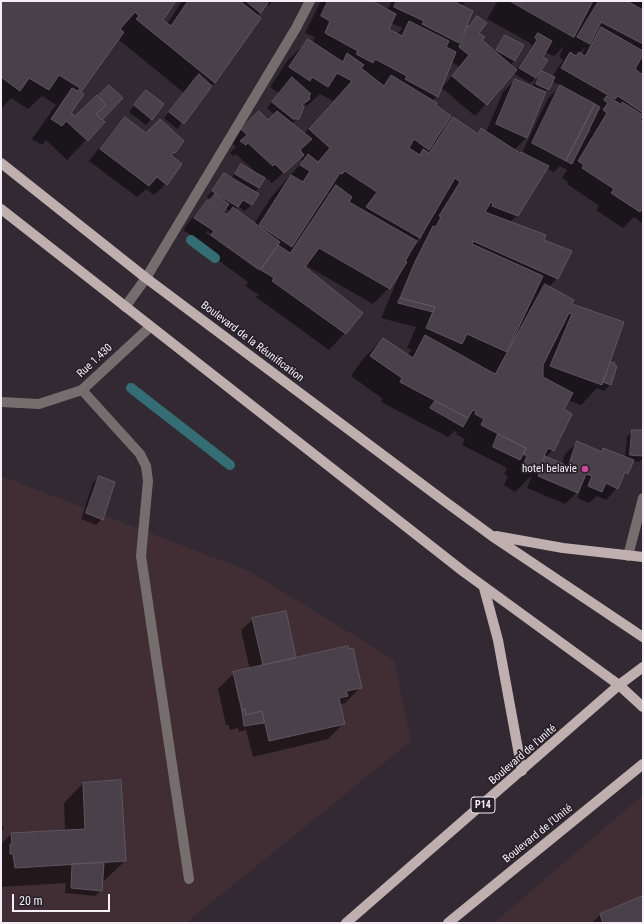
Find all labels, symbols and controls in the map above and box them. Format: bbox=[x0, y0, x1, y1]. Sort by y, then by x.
street label: Boulevard de la Réunification bbox=[198, 299, 306, 385]
street label: Rue 1.430 bbox=[75, 341, 115, 381]
place label: hotel belavie bbox=[522, 462, 577, 476]
marker: hotel belavie bbox=[580, 464, 590, 474]
street label: Boulevard de l'unité bbox=[487, 722, 559, 788]
road number: P14 bbox=[471, 797, 495, 813]
street label: Boulevard de l'Unité bbox=[501, 802, 575, 866]
scale bar bbox=[14, 886, 112, 912]
text: 20 m bbox=[19, 894, 43, 908]

